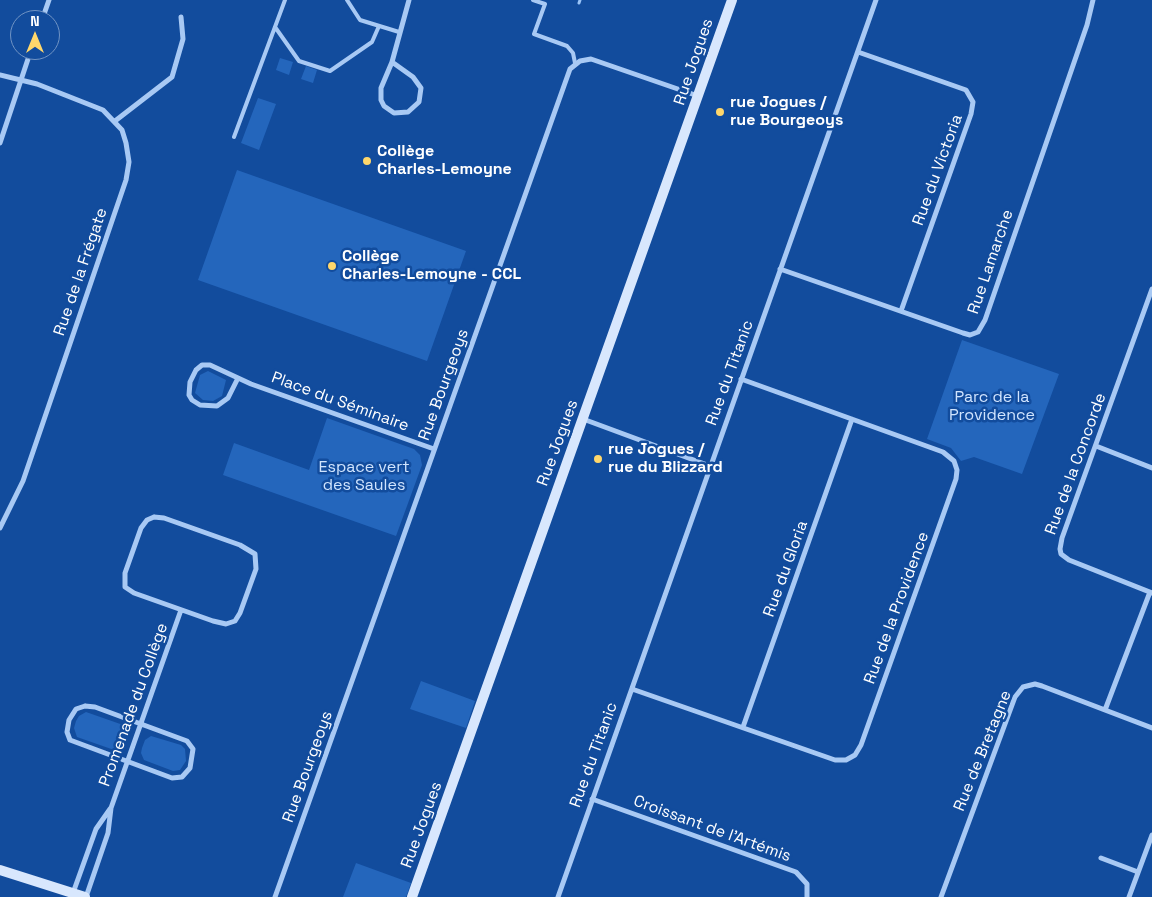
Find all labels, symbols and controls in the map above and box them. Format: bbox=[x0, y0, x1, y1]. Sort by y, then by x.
north arrow bbox=[10, 10, 60, 60]
text: N bbox=[30, 12, 40, 30]
street label: Rue Jogues bbox=[670, 16, 718, 108]
place label: rue Jogues / rue Bourgeoys bbox=[730, 93, 843, 131]
marker: rue Jogues / rue Bourgeoys bbox=[714, 106, 726, 118]
street label: Rue du Victoria bbox=[909, 112, 967, 228]
place label: Collège Charles-Lemoyne bbox=[377, 142, 512, 180]
marker: Collège Charles-Lemoyne bbox=[361, 155, 373, 167]
street label: Rue de la Frégate bbox=[50, 206, 112, 338]
street label: Rue Lamarche bbox=[964, 207, 1018, 317]
place label: Collège Charles-Lemoyne - CCL bbox=[342, 247, 521, 285]
marker: Collège Charles-Lemoyne - CCL bbox=[326, 260, 338, 272]
street label: Rue du Titanic bbox=[702, 318, 758, 428]
street label: Rue Bourgeoys bbox=[415, 327, 473, 443]
street label: Place du Séminaire bbox=[269, 368, 411, 436]
park label: Parc de la Providence bbox=[949, 388, 1035, 426]
street label: Rue de la Concorde bbox=[1041, 390, 1111, 538]
street label: Rue Jogues bbox=[534, 397, 582, 489]
place label: rue Jogues / rue du Blizzard bbox=[608, 440, 723, 478]
marker: rue Jogues / rue du Blizzard bbox=[592, 453, 604, 465]
park label: Espace vert des Saules bbox=[318, 458, 410, 496]
street label: Rue du Gloria bbox=[760, 518, 812, 620]
street label: Rue de la Providence bbox=[861, 529, 933, 687]
street label: Promenade du Collège bbox=[95, 621, 173, 789]
street label: Rue de Bretagne bbox=[950, 688, 1016, 814]
street label: Rue du Titanic bbox=[566, 700, 622, 810]
street label: Rue Bourgeoys bbox=[279, 709, 337, 825]
street label: Rue Jogues bbox=[398, 779, 446, 871]
street label: Croissant de l'Artémis bbox=[631, 792, 793, 866]

